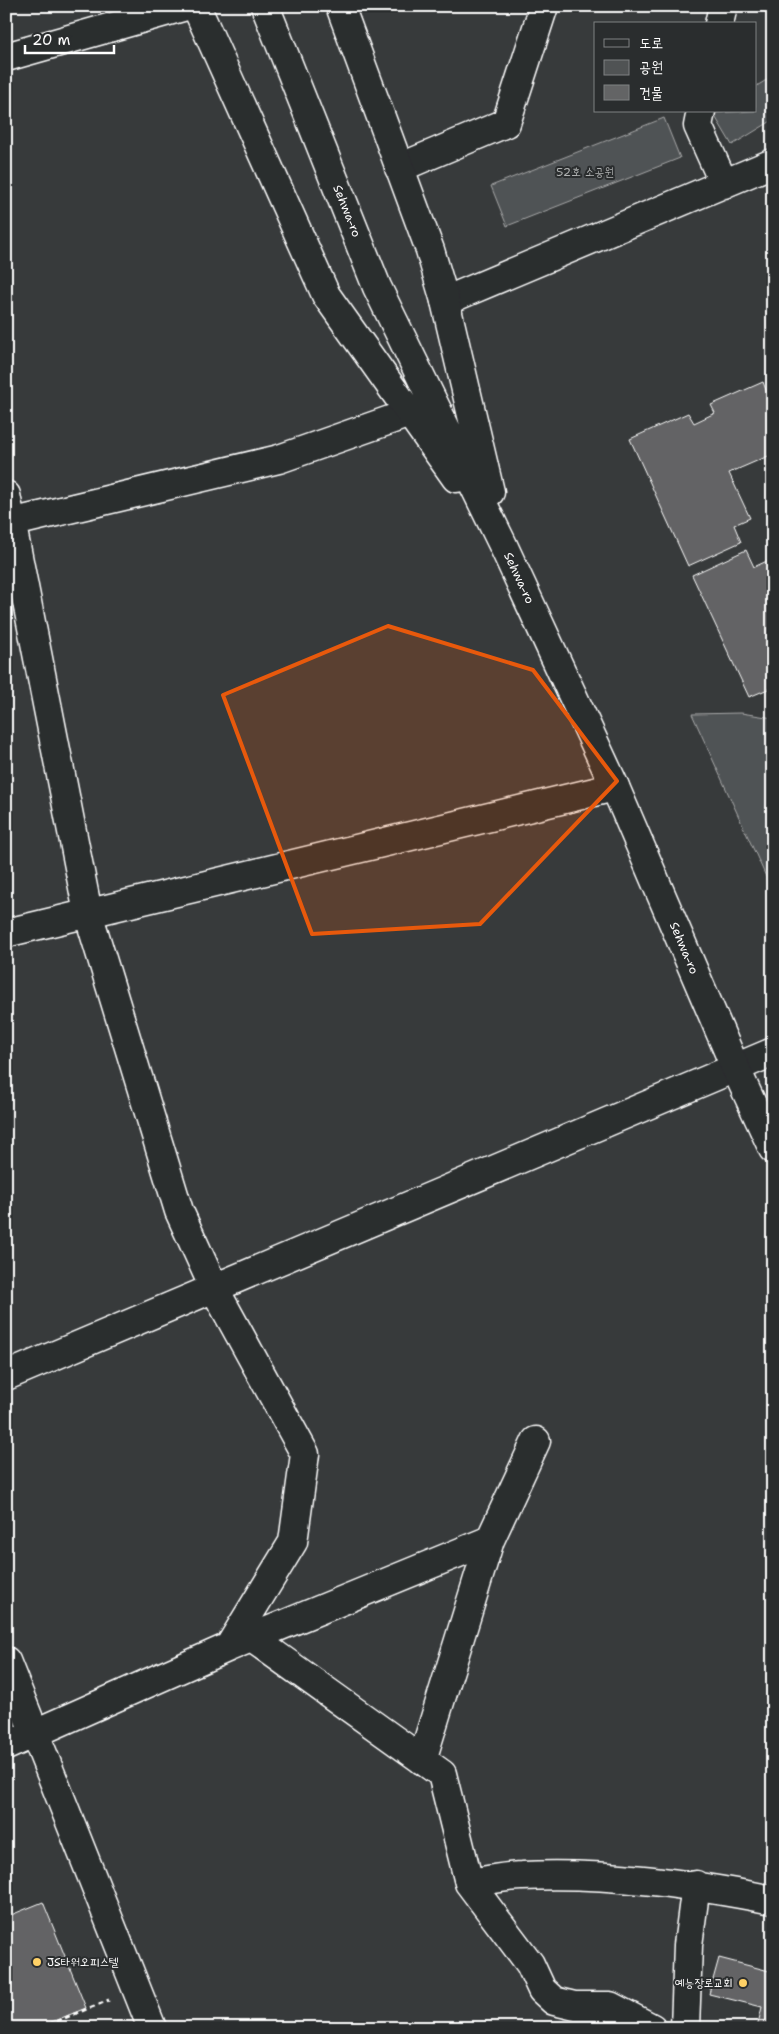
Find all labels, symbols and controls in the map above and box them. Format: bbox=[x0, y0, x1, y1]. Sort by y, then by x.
scale bar bbox=[25, 22, 114, 54]
legend bbox=[594, 22, 756, 112]
text: 20 m bbox=[32, 30, 71, 50]
text: 도로 bbox=[639, 33, 663, 53]
text: 공원 bbox=[639, 57, 663, 77]
text: 건물 bbox=[639, 83, 663, 103]
park label: 52호 소공원 bbox=[556, 164, 614, 180]
street label: Sehwa-ro bbox=[329, 183, 365, 239]
street label: Sehwa-ro bbox=[500, 550, 538, 606]
street label: Sehwa-ro bbox=[666, 920, 702, 976]
place label: JS타워오피스텔 bbox=[47, 1954, 119, 1970]
marker: JS타워오피스텔 bbox=[31, 1956, 43, 1968]
place label: 예능장로교회 bbox=[675, 1975, 733, 1991]
marker: 예능장로교회 bbox=[737, 1977, 749, 1989]

